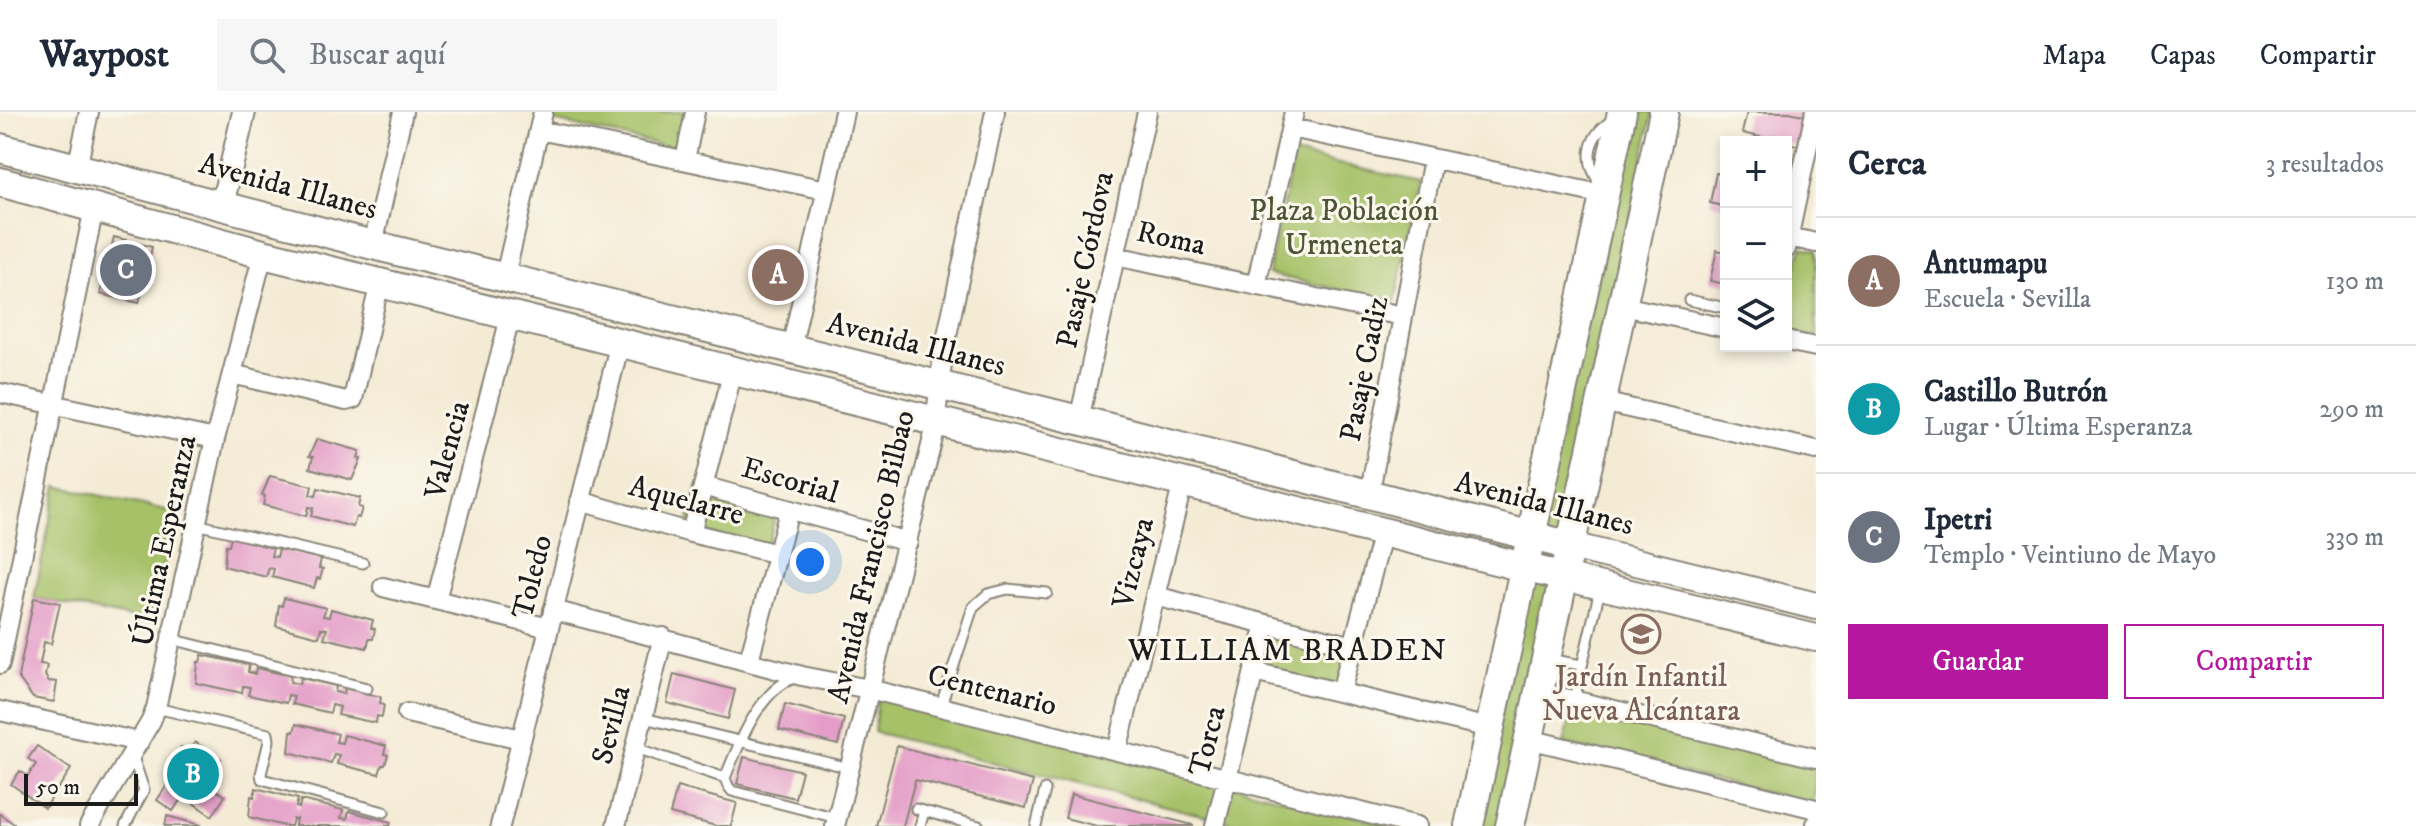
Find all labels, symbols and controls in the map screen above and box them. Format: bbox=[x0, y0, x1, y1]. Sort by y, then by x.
search box bbox=[217, 19, 777, 91]
text: Waypost bbox=[40, 31, 169, 79]
icon: search bbox=[245, 33, 289, 77]
text: Buscar aquí bbox=[309, 37, 446, 74]
text: Mapa bbox=[2042, 38, 2106, 73]
text: Capas bbox=[2150, 38, 2216, 73]
text: Compartir bbox=[2260, 38, 2376, 73]
map controls bbox=[1720, 136, 1792, 352]
button: + bbox=[1720, 136, 1792, 208]
text: Cerca bbox=[1848, 143, 1926, 185]
street label: Avenida Illanes bbox=[195, 145, 381, 229]
text: 3 resultados bbox=[2266, 148, 2384, 181]
street label: Pasaje Córdova bbox=[1049, 168, 1123, 352]
park label: Plaza Población Urmeneta bbox=[1249, 193, 1439, 264]
button: − bbox=[1720, 208, 1792, 280]
street label: Roma bbox=[1133, 214, 1209, 264]
pin: C bbox=[100, 240, 152, 300]
pin: A bbox=[752, 245, 804, 305]
text: Antumapu bbox=[1924, 246, 2048, 283]
text: A bbox=[1866, 265, 1882, 298]
text: 130 m bbox=[2326, 265, 2384, 298]
button: layers bbox=[1720, 280, 1792, 352]
text: Escuela · Sevilla bbox=[1924, 283, 2091, 316]
street label: Pasaje Cadiz bbox=[1333, 293, 1397, 445]
street label: Avenida Illanes bbox=[823, 305, 1009, 385]
text: Castillo Butrón bbox=[1924, 374, 2108, 411]
text: B bbox=[1866, 393, 1882, 426]
text: 290 m bbox=[2319, 393, 2384, 426]
street label: Valencia bbox=[417, 397, 479, 504]
street label: Avenida Francisco Bilbao bbox=[820, 407, 924, 707]
text: Lugar · Última Esperanza bbox=[1924, 411, 2193, 444]
street label: Última Esperanza bbox=[123, 431, 206, 650]
street label: Escorial bbox=[737, 450, 843, 512]
street label: Avenida Illanes bbox=[1451, 464, 1637, 544]
street label: Aquelarre bbox=[625, 468, 747, 534]
text: Ipetri bbox=[1924, 502, 1992, 539]
street label: Vizcaya bbox=[1105, 514, 1163, 613]
text: C bbox=[1865, 521, 1883, 554]
text: 330 m bbox=[2326, 521, 2384, 554]
street label: Toledo bbox=[505, 531, 561, 623]
text: Templo · Veintiuno de Mayo bbox=[1924, 539, 2216, 572]
your location bbox=[790, 542, 830, 582]
school or university icon: Jardín Infantil Nueva Alcántara bbox=[1620, 613, 1662, 655]
button: Guardar bbox=[1848, 624, 2108, 699]
button: Compartir bbox=[2124, 624, 2384, 699]
district label: WILLIAM BRADEN bbox=[1127, 631, 1448, 671]
street label: Centenario bbox=[924, 657, 1060, 725]
place label: Jardín Infantil Nueva Alcántara bbox=[1542, 659, 1741, 730]
street label: Sevilla bbox=[584, 682, 640, 768]
street label: Torca bbox=[1181, 702, 1235, 780]
pin: B bbox=[167, 744, 219, 804]
scale bar bbox=[24, 770, 138, 806]
text: 50 m bbox=[36, 774, 80, 801]

